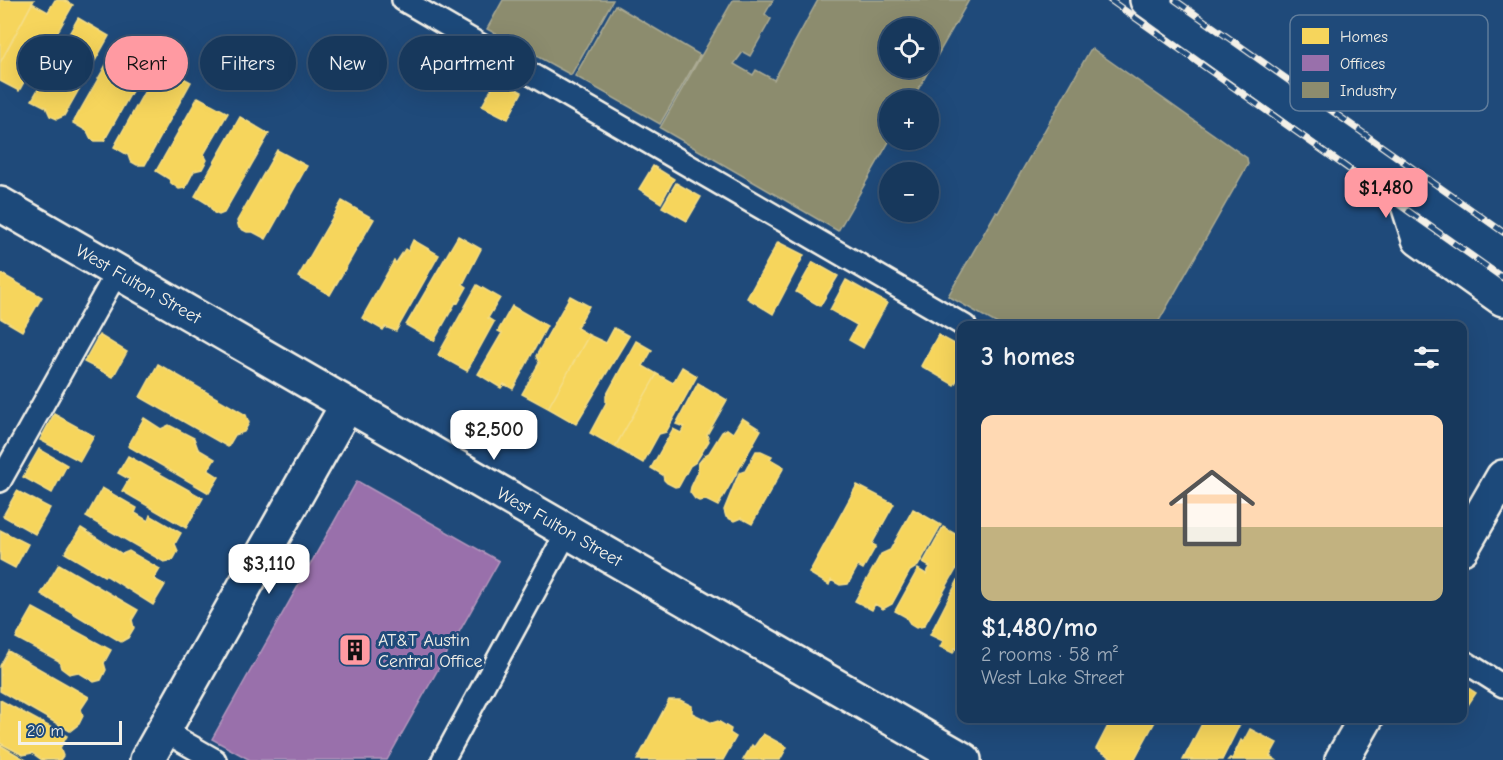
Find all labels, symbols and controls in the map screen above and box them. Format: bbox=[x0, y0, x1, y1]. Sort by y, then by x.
legend bbox=[1290, 15, 1488, 111]
map controls bbox=[879, 18, 939, 222]
button: locate bbox=[879, 18, 939, 78]
text: Homes bbox=[1340, 28, 1388, 46]
chip: Buy bbox=[18, 36, 93, 90]
chip: Rent bbox=[105, 36, 188, 90]
chip: Filters bbox=[200, 36, 296, 90]
chip: New bbox=[308, 36, 387, 90]
chip: Apartment bbox=[399, 36, 535, 90]
text: Offices bbox=[1340, 55, 1386, 73]
text: Industry bbox=[1340, 82, 1397, 100]
button: + bbox=[879, 90, 939, 150]
button: − bbox=[879, 162, 939, 222]
pin: $1,480 bbox=[1337, 168, 1435, 219]
text: $1,480 bbox=[1359, 176, 1413, 199]
street label: West Fulton Street bbox=[72, 240, 205, 329]
icon: filters bbox=[1410, 341, 1443, 374]
text: 3 homes bbox=[981, 342, 1075, 372]
pin: $2,500 bbox=[445, 410, 543, 461]
text: $2,500 bbox=[464, 418, 524, 441]
icon: home bbox=[1158, 454, 1266, 562]
street label: West Fulton Street bbox=[493, 483, 626, 572]
pin: $3,110 bbox=[220, 544, 318, 595]
text: $3,110 bbox=[243, 552, 295, 575]
text: $1,480/mo bbox=[981, 613, 1098, 643]
place label: AT&T Austin Central Office bbox=[378, 630, 483, 672]
building icon: AT&T Austin Central Office bbox=[337, 632, 373, 668]
text: 2 rooms · 58 m² bbox=[981, 643, 1118, 666]
text: West Lake Street bbox=[981, 666, 1124, 689]
scale bar bbox=[18, 718, 122, 746]
text: 20 m bbox=[27, 722, 64, 740]

